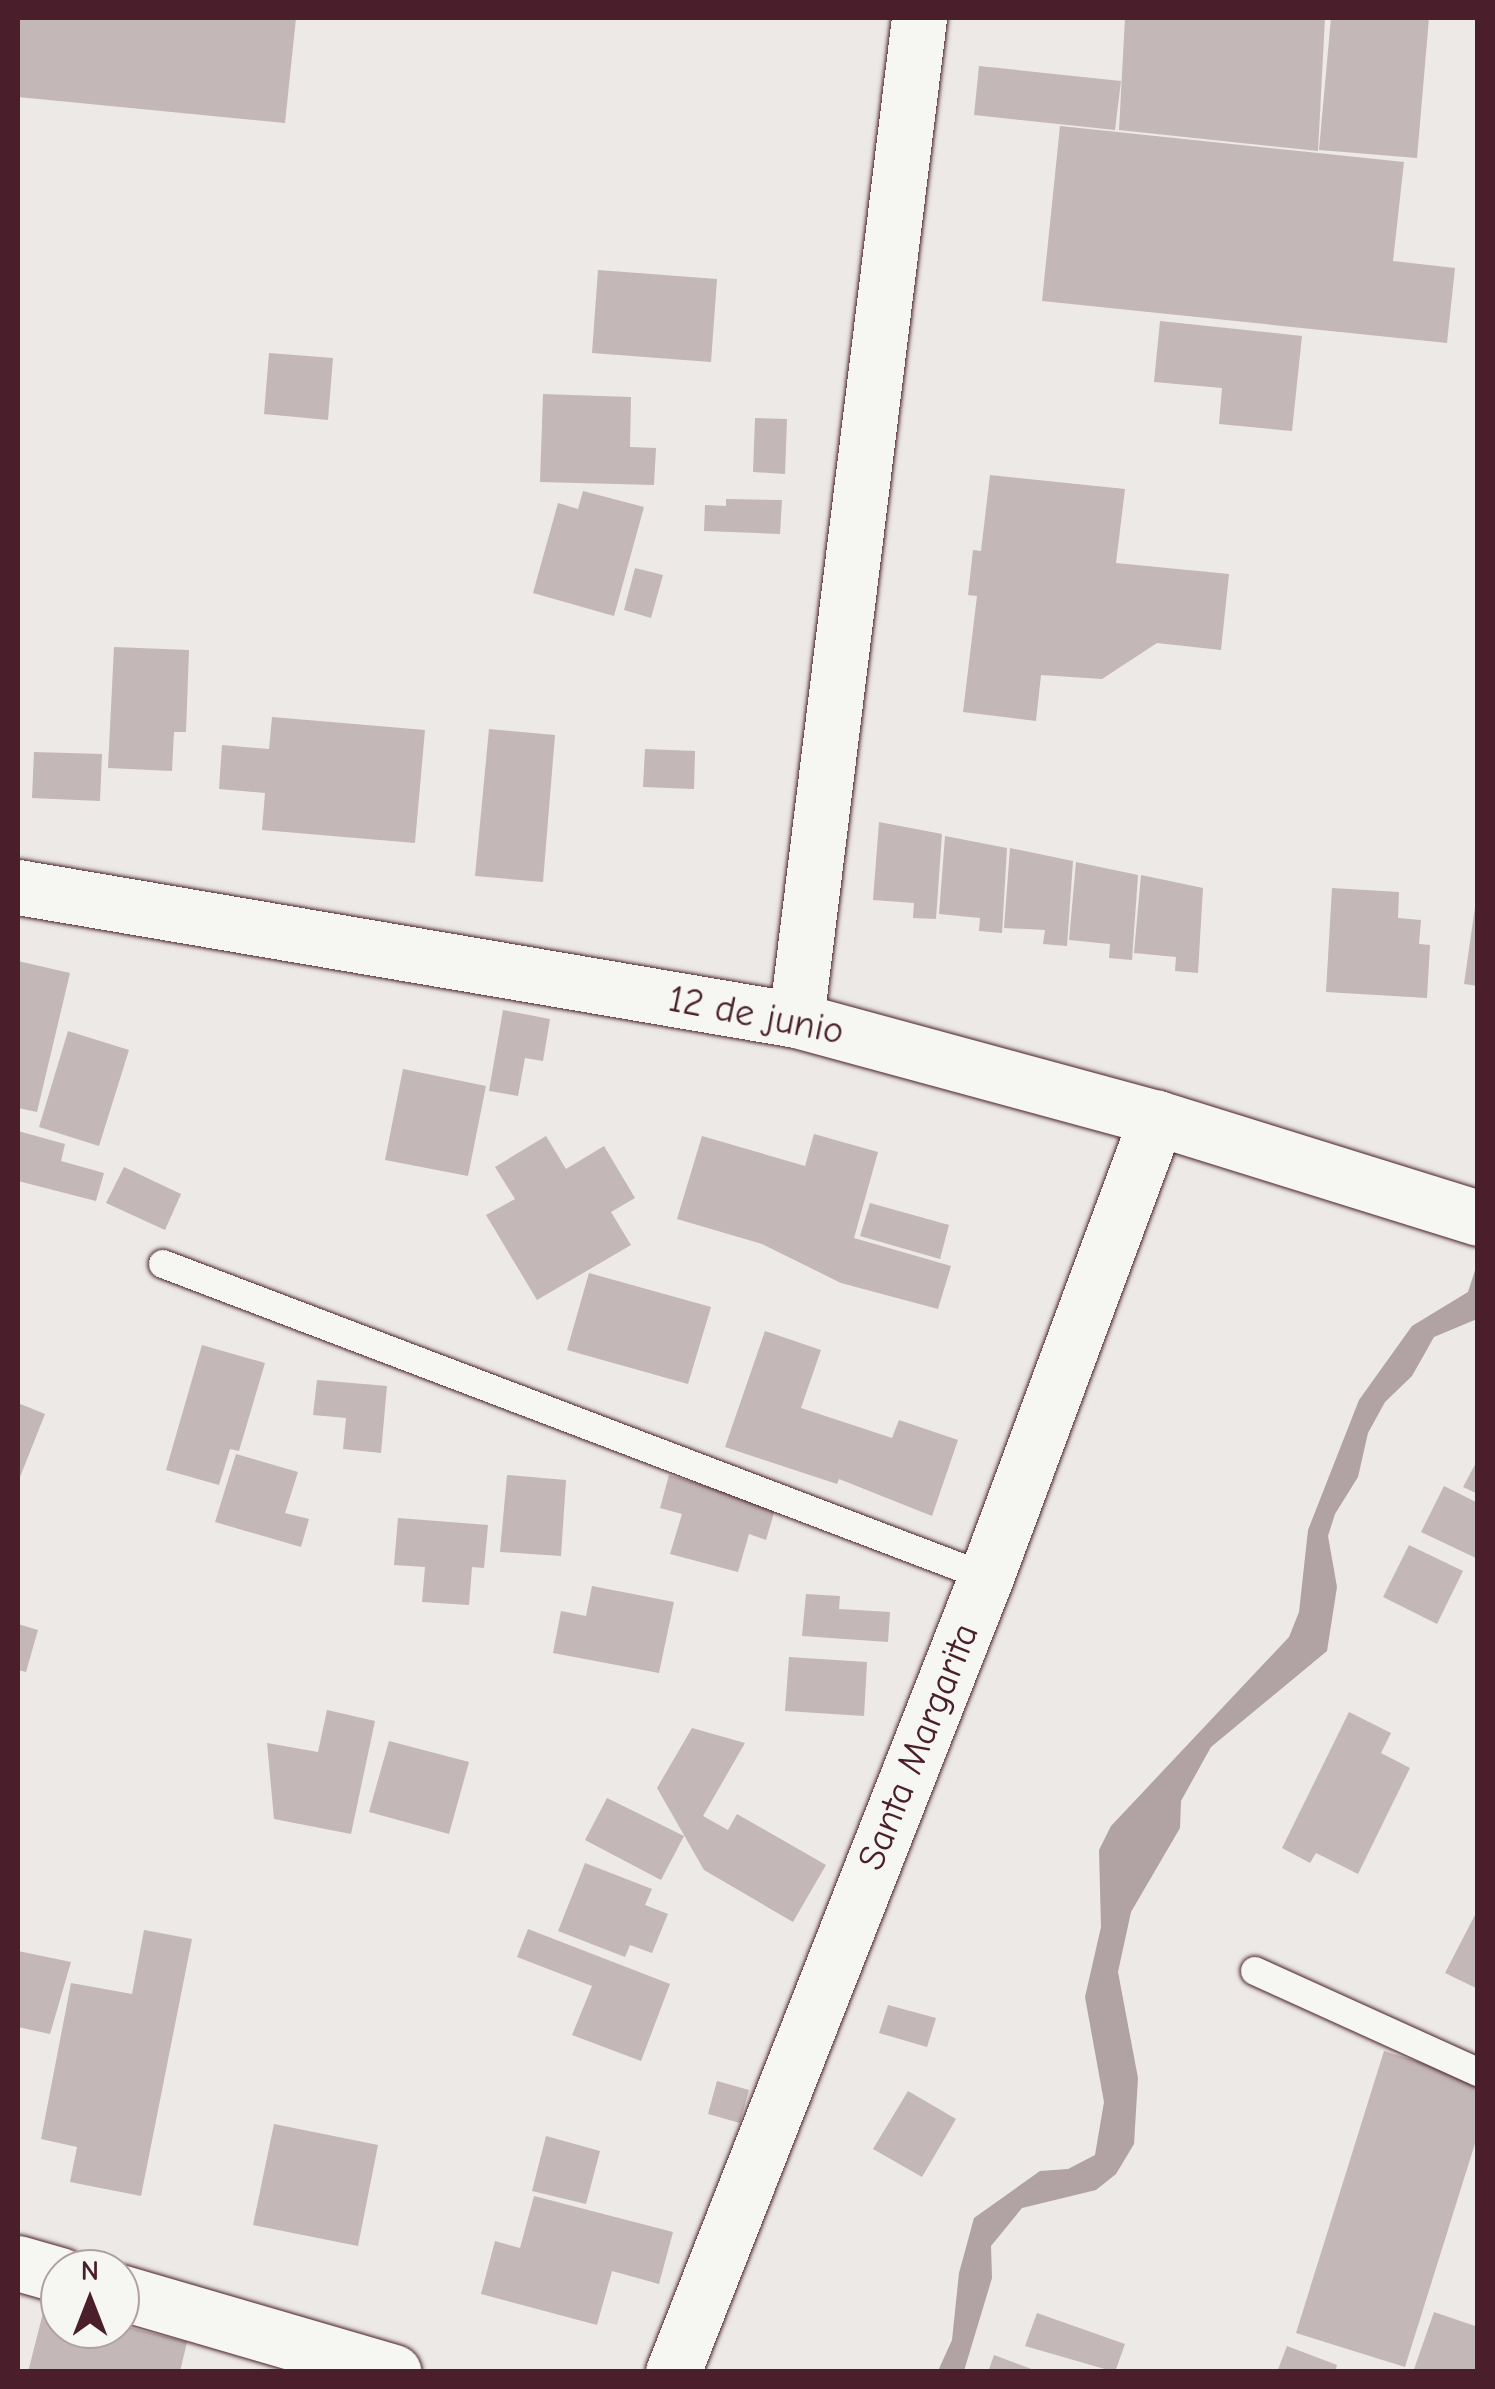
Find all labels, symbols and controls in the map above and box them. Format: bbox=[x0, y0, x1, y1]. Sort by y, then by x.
street label: 12 de junio bbox=[664, 977, 848, 1055]
street label: Santa Margarita bbox=[849, 1617, 989, 1877]
north arrow bbox=[40, 2249, 140, 2349]
text: N bbox=[81, 2255, 99, 2287]

